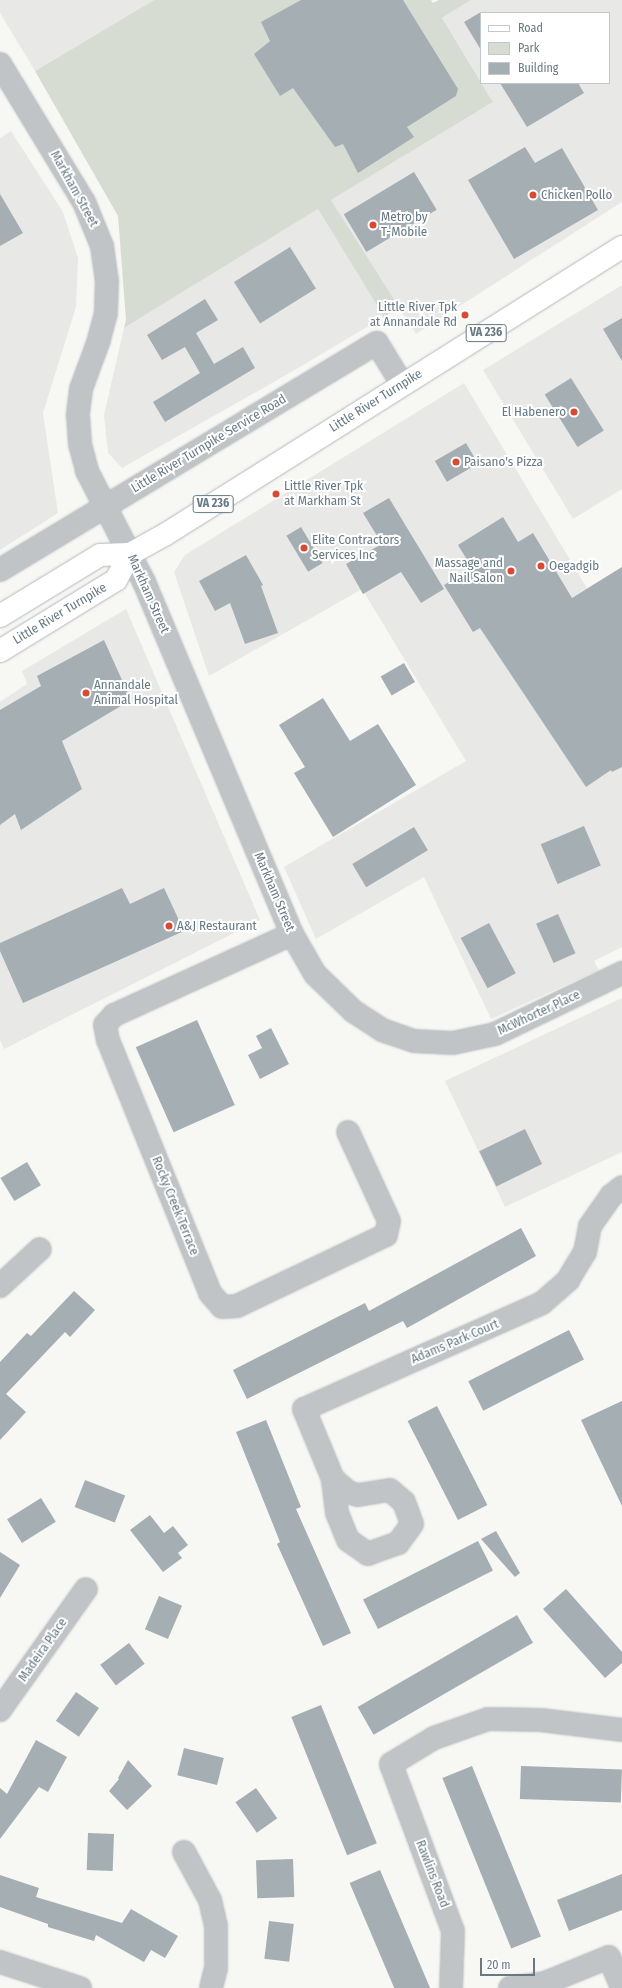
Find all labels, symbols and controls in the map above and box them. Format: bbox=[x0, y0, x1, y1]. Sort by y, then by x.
legend bbox=[480, 12, 610, 84]
text: Road bbox=[518, 21, 543, 35]
text: Park bbox=[518, 41, 539, 55]
text: Building bbox=[518, 61, 558, 75]
street label: Markham Street bbox=[47, 148, 101, 230]
place label: Chicken Pollo bbox=[541, 187, 612, 203]
marker: Chicken Pollo bbox=[528, 190, 538, 200]
place label: Metro by T-Mobile bbox=[381, 210, 428, 241]
marker: Metro by T-Mobile bbox=[368, 220, 378, 230]
place label: Little River Tpk at Annandale Rd bbox=[370, 300, 457, 331]
marker: Little River Tpk at Annandale Rd bbox=[460, 310, 470, 320]
road number: VA 236 bbox=[465, 323, 507, 343]
street label: Little River Turnpike bbox=[327, 366, 425, 436]
street label: Little River Turnpike Service Road bbox=[129, 392, 289, 496]
place label: El Habenero bbox=[502, 404, 566, 420]
marker: El Habenero bbox=[569, 407, 579, 417]
place label: Paisano's Pizza bbox=[464, 454, 543, 470]
marker: Paisano's Pizza bbox=[451, 457, 461, 467]
place label: Little River Tpk at Markham St bbox=[284, 479, 363, 510]
marker: Little River Tpk at Markham St bbox=[271, 489, 281, 499]
road number: VA 236 bbox=[192, 494, 234, 514]
place label: Elite Contractors Services Inc bbox=[312, 533, 399, 564]
marker: Elite Contractors Services Inc bbox=[299, 543, 309, 553]
street label: Markham Street bbox=[124, 552, 172, 636]
place label: Massage and Nail Salon bbox=[435, 556, 503, 587]
place label: Oegadgib bbox=[549, 558, 599, 574]
marker: Oegadgib bbox=[536, 561, 546, 571]
marker: Massage and Nail Salon bbox=[506, 566, 516, 576]
street label: Little River Turnpike bbox=[10, 580, 110, 648]
place label: Annandale Animal Hospital bbox=[94, 678, 178, 709]
marker: Annandale Animal Hospital bbox=[81, 688, 91, 698]
street label: Markham Street bbox=[250, 850, 298, 934]
place label: A&J Restaurant bbox=[177, 918, 257, 934]
marker: A&J Restaurant bbox=[164, 921, 174, 931]
street label: McWhorter Place bbox=[495, 987, 583, 1039]
street label: Rocky Creek Terrace bbox=[148, 1154, 202, 1258]
street label: Adams Park Court bbox=[409, 1317, 501, 1367]
street label: Madeira Place bbox=[15, 1615, 71, 1685]
street label: Rawlins Road bbox=[412, 1838, 452, 1910]
scale bar bbox=[482, 1950, 537, 1976]
text: 20 m bbox=[487, 1958, 511, 1972]

